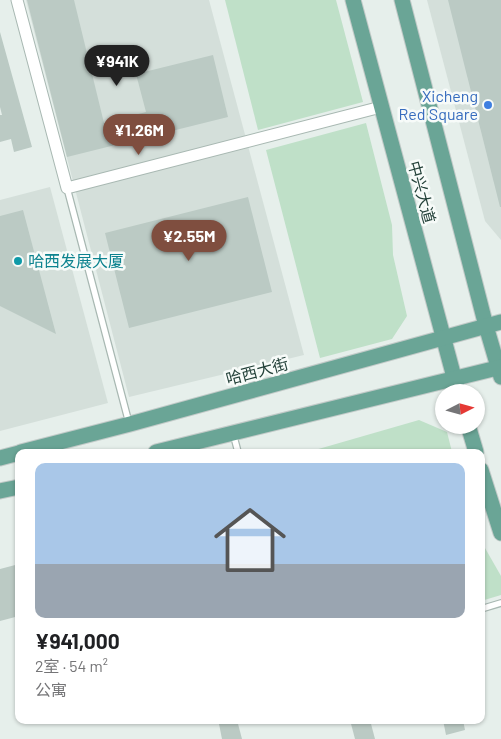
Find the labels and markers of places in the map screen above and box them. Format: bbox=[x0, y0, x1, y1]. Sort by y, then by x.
pin: ¥941K bbox=[82, 44, 152, 87]
place label: Xicheng Red Square bbox=[399, 86, 478, 123]
marker: Xicheng Red Square bbox=[482, 99, 494, 111]
pin: ¥1.26M bbox=[98, 114, 180, 156]
pin: ¥2.55M bbox=[148, 220, 230, 262]
place label: 哈西发展大厦 bbox=[28, 251, 124, 270]
marker: 哈西发展大厦 bbox=[12, 255, 24, 267]

